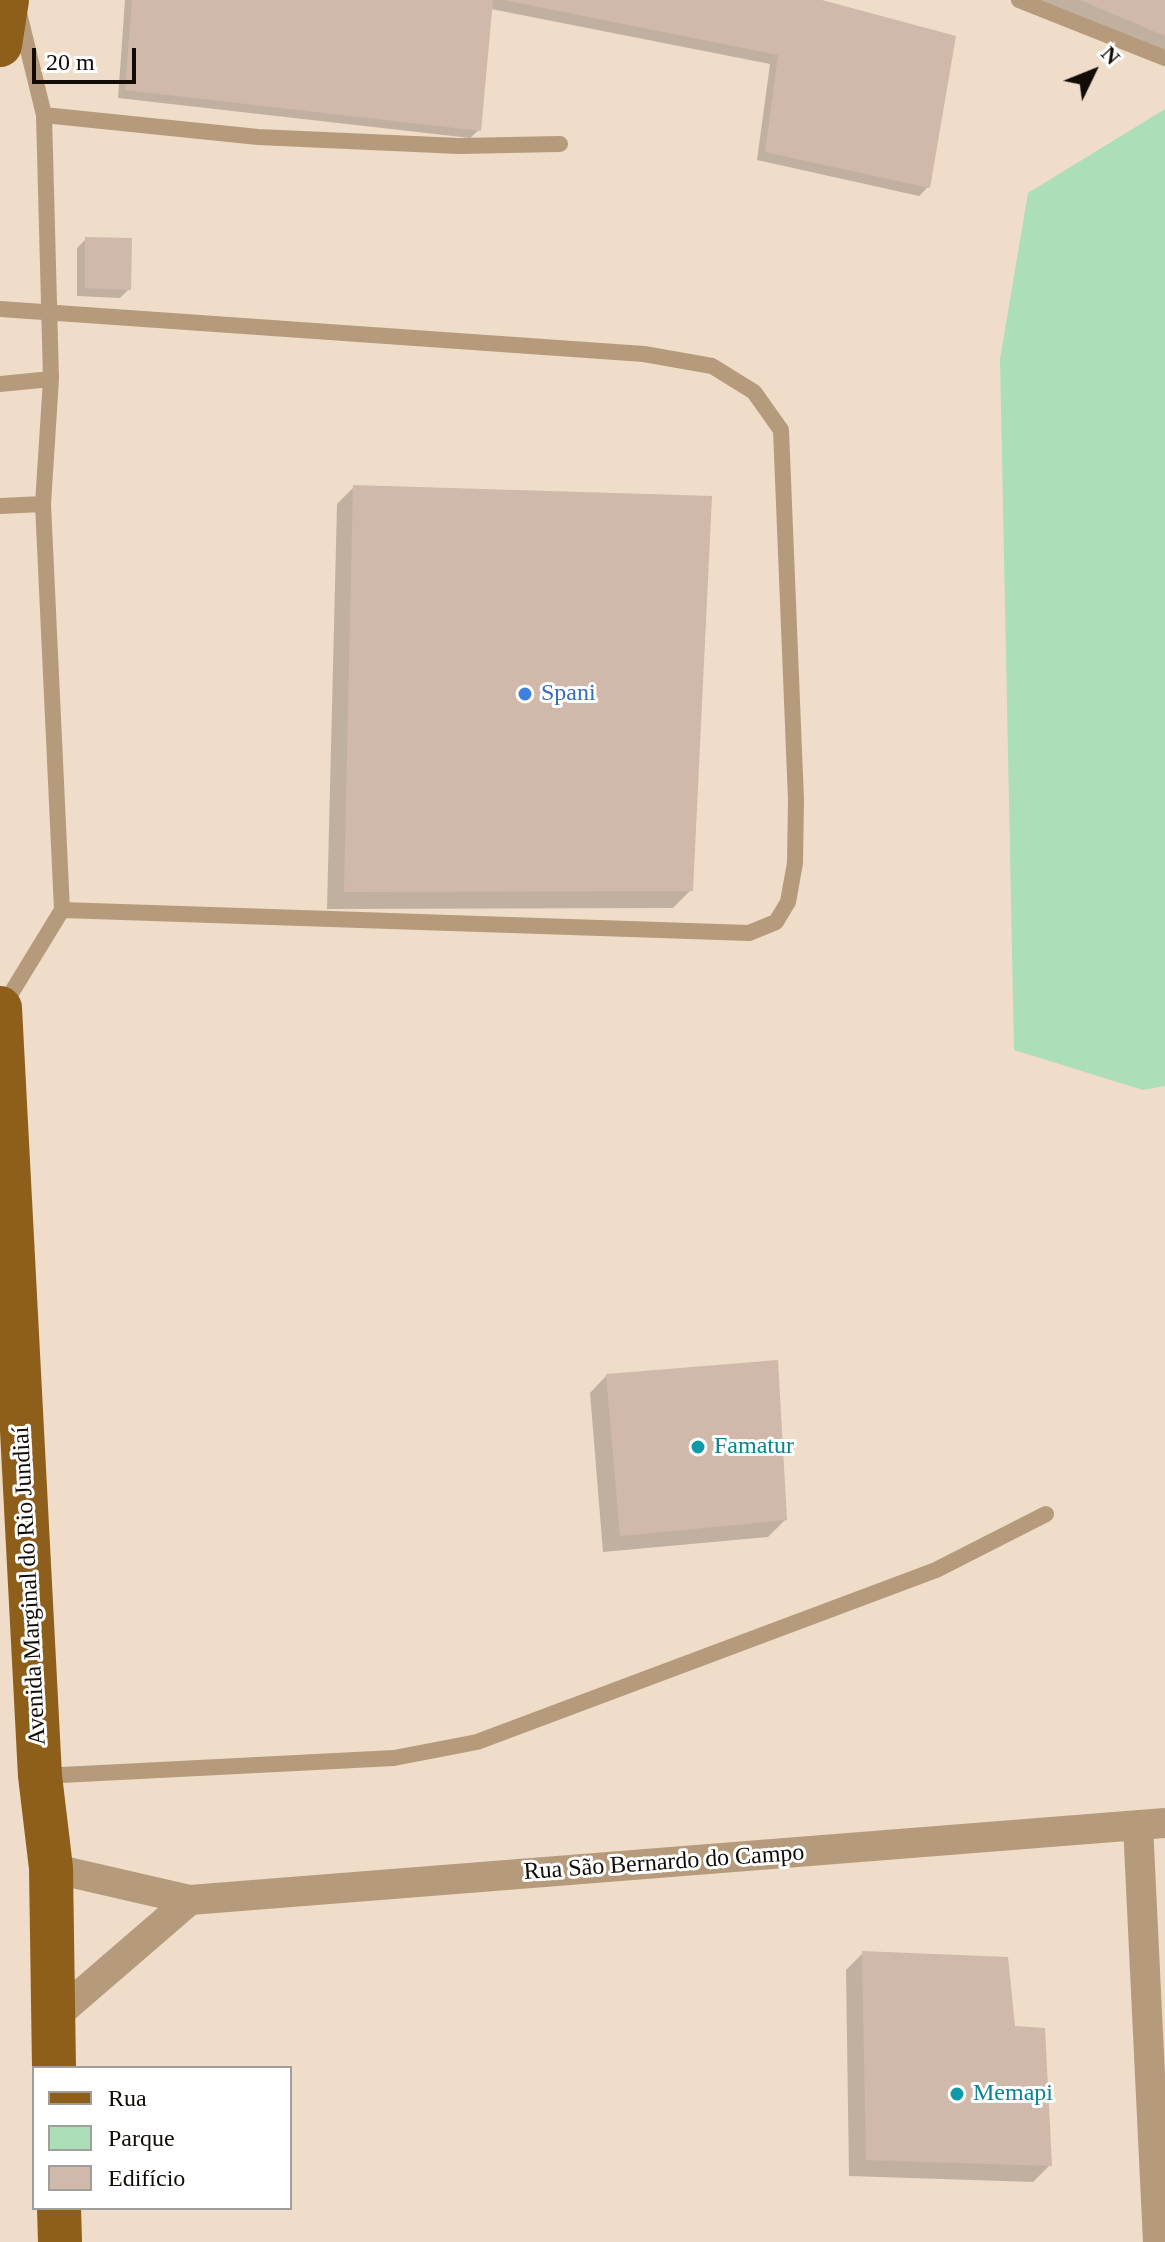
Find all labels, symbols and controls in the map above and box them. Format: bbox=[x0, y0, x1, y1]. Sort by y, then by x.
scale bar bbox=[36, 32, 140, 82]
north arrow bbox=[1053, 32, 1133, 112]
text: N bbox=[1096, 41, 1125, 70]
text: 20 m bbox=[46, 49, 95, 75]
place label: Spani bbox=[541, 680, 596, 708]
marker: Spani bbox=[516, 685, 534, 703]
street label: Avenida Marginal do Rio Jundiaí bbox=[7, 1426, 53, 1746]
place label: Famatur bbox=[714, 1433, 794, 1461]
marker: Famatur bbox=[689, 1438, 707, 1456]
street label: Rua São Bernardo do Campo bbox=[523, 1839, 805, 1887]
legend bbox=[32, 2066, 292, 2210]
place label: Memapi bbox=[973, 2080, 1053, 2108]
text: Rua bbox=[108, 2085, 147, 2111]
marker: Memapi bbox=[948, 2085, 966, 2103]
text: Parque bbox=[108, 2125, 175, 2151]
text: Edifício bbox=[108, 2165, 185, 2191]

